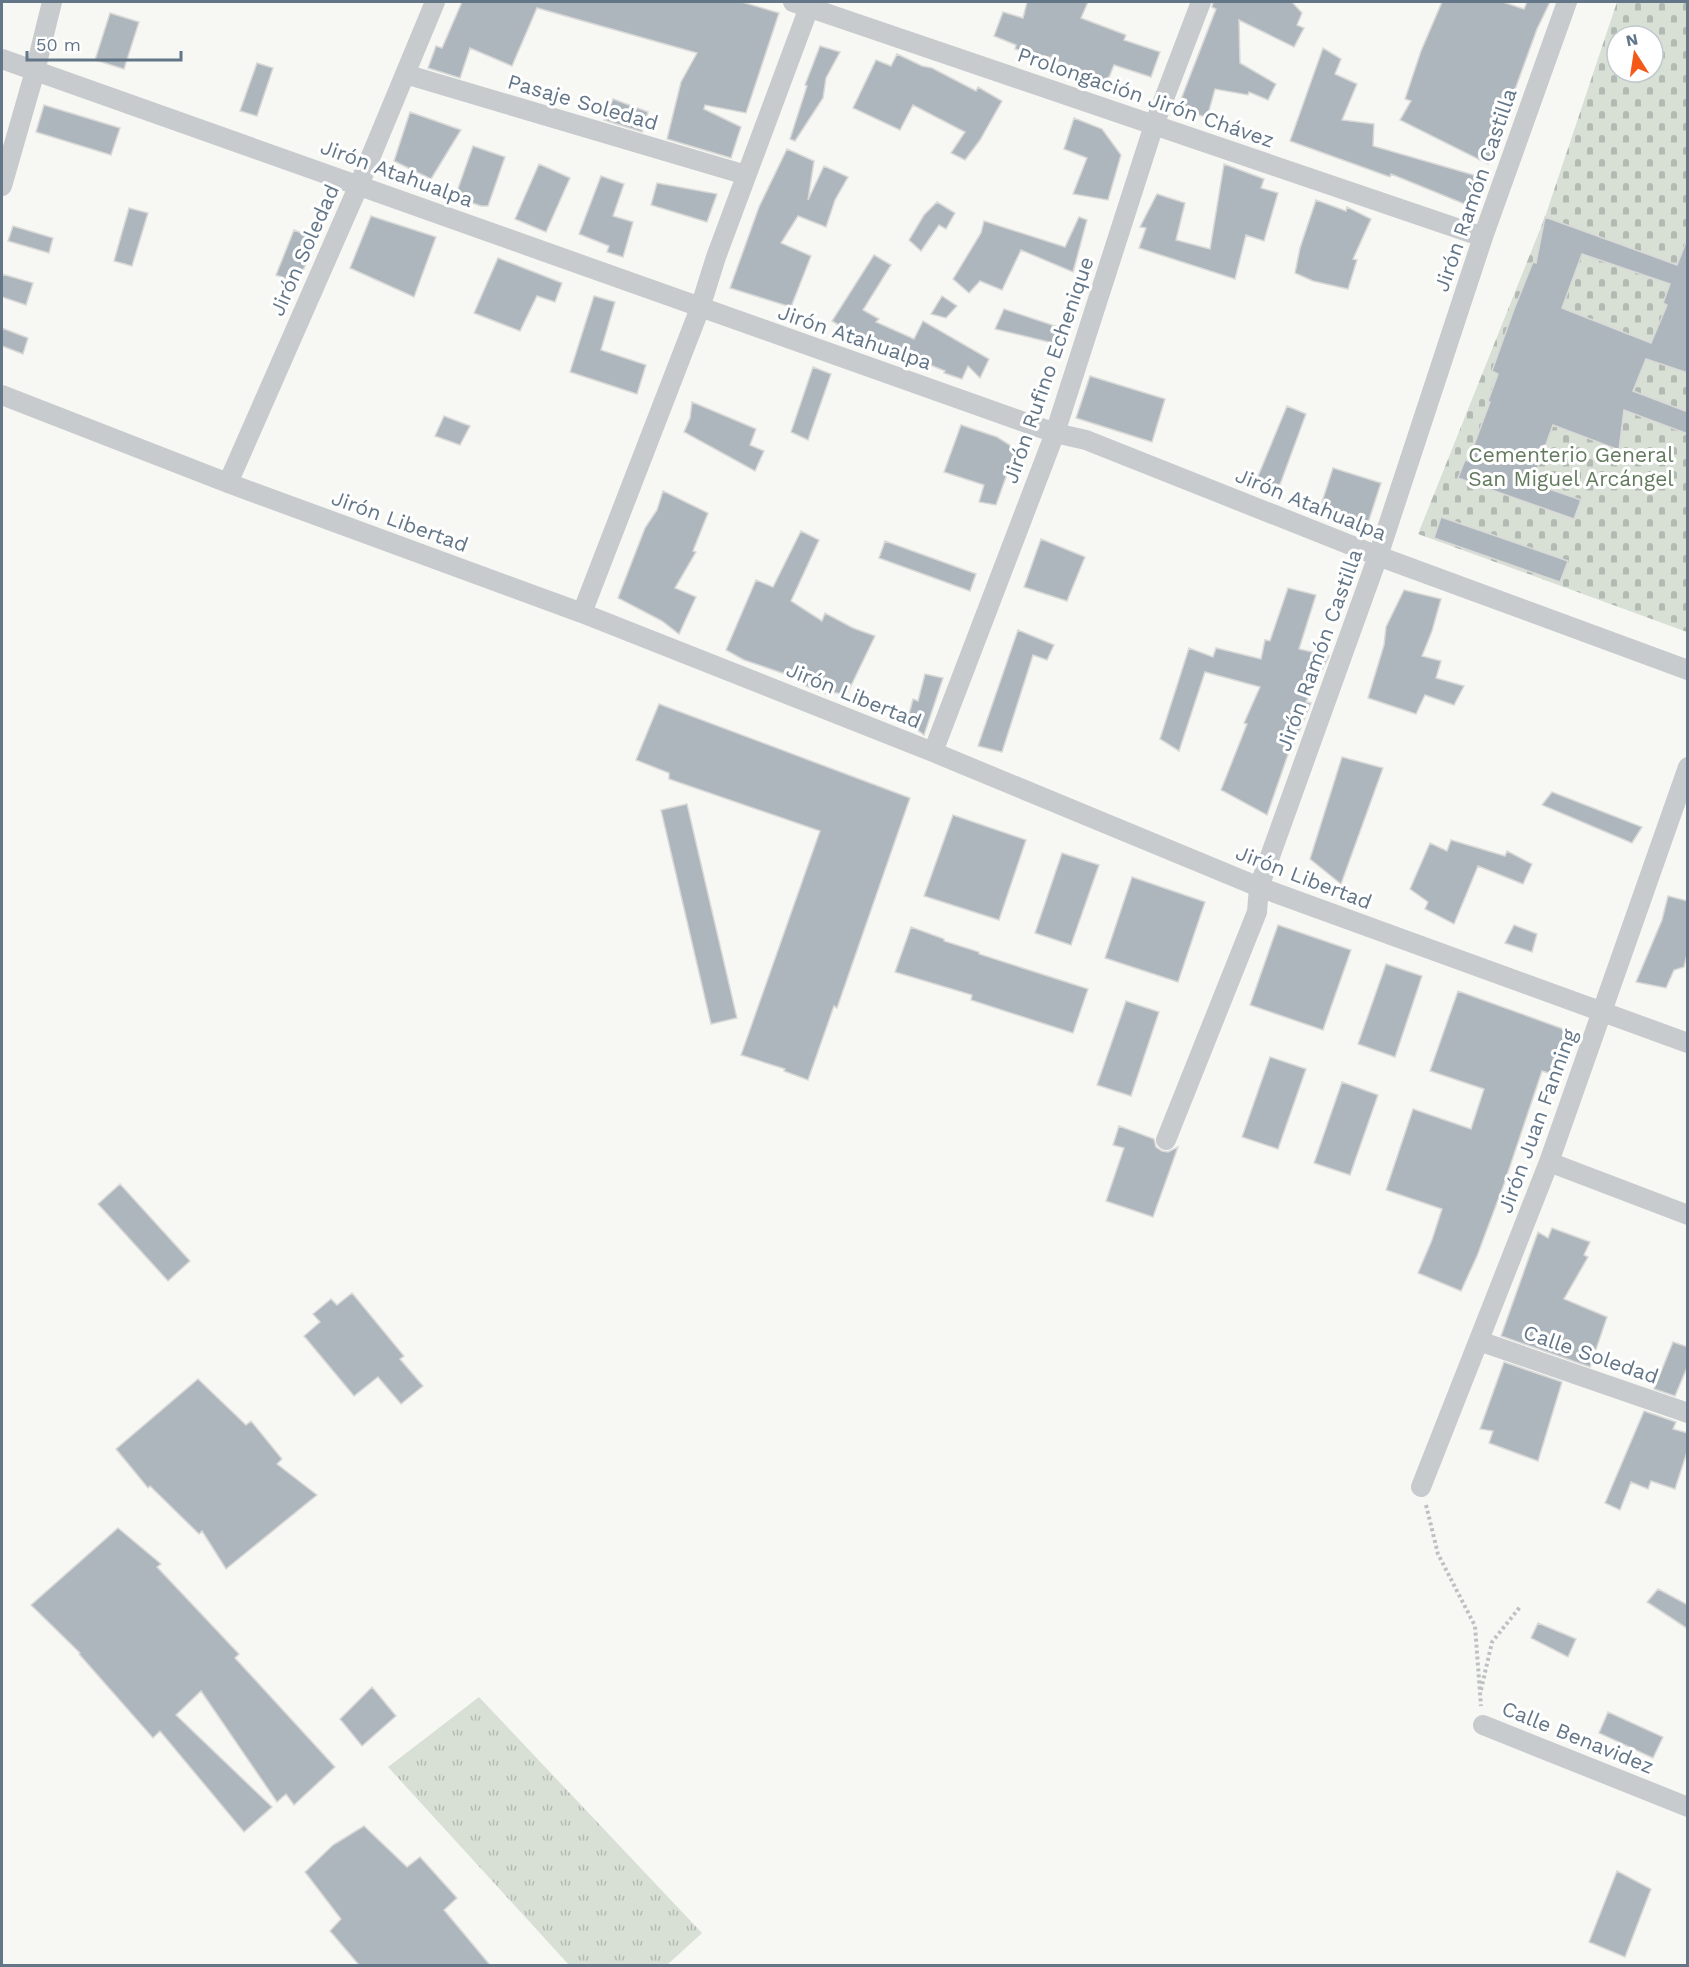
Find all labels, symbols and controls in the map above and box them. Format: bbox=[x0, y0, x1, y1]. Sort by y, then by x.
scale bar bbox=[27, 24, 182, 62]
north arrow bbox=[1605, 24, 1665, 84]
text: N bbox=[1624, 29, 1640, 50]
text: 50 m bbox=[36, 34, 81, 55]
street label: Prolongación Jirón Chávez bbox=[1014, 41, 1278, 153]
street label: Pasaje Soledad bbox=[505, 69, 661, 135]
street label: Jirón Ramón Castilla bbox=[1428, 85, 1522, 295]
street label: Jirón Atahualpa bbox=[317, 134, 477, 212]
street label: Jirón Soledad bbox=[264, 180, 344, 320]
street label: Jirón Rufino Echenique bbox=[997, 253, 1099, 487]
street label: Jirón Atahualpa bbox=[775, 299, 935, 375]
park label: Cementerio General San Miguel Arcángel bbox=[1468, 442, 1674, 491]
street label: Jirón Atahualpa bbox=[1232, 462, 1390, 546]
street label: Jirón Libertad bbox=[328, 485, 472, 557]
street label: Jirón Ramón Castilla bbox=[1271, 545, 1367, 755]
street label: Jirón Libertad bbox=[783, 657, 925, 733]
street label: Jirón Libertad bbox=[1232, 840, 1376, 914]
street label: Jirón Juan Fanning bbox=[1492, 1025, 1582, 1216]
street label: Calle Soledad bbox=[1520, 1319, 1662, 1389]
street label: Calle Benavidez bbox=[1498, 1695, 1658, 1779]

